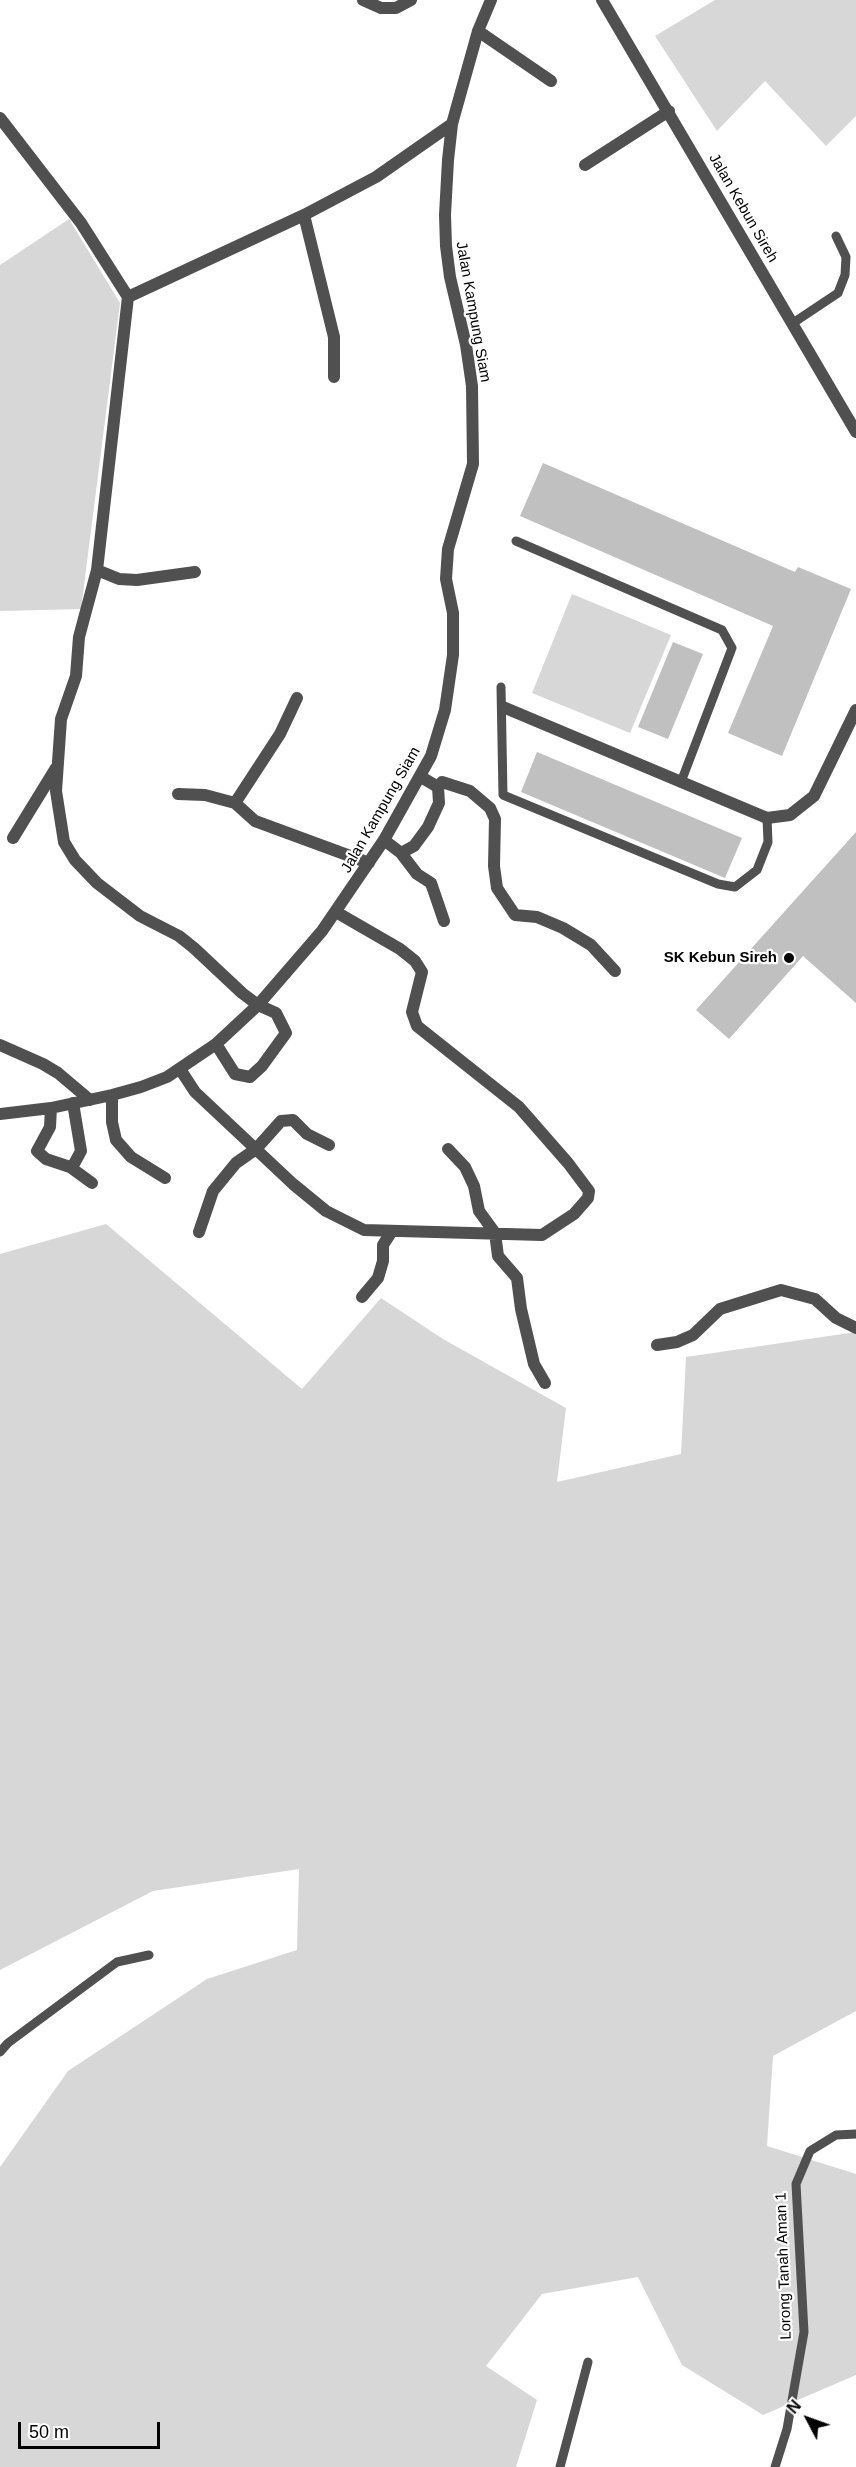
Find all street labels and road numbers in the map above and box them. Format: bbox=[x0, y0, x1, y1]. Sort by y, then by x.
street label: Jalan Kebun Sireh bbox=[705, 150, 781, 266]
street label: Jalan Kampung Siam bbox=[452, 240, 494, 384]
street label: Jalan Kampung Siam bbox=[338, 744, 424, 876]
street label: Lorong Tanah Aman 1 bbox=[772, 2192, 796, 2340]

